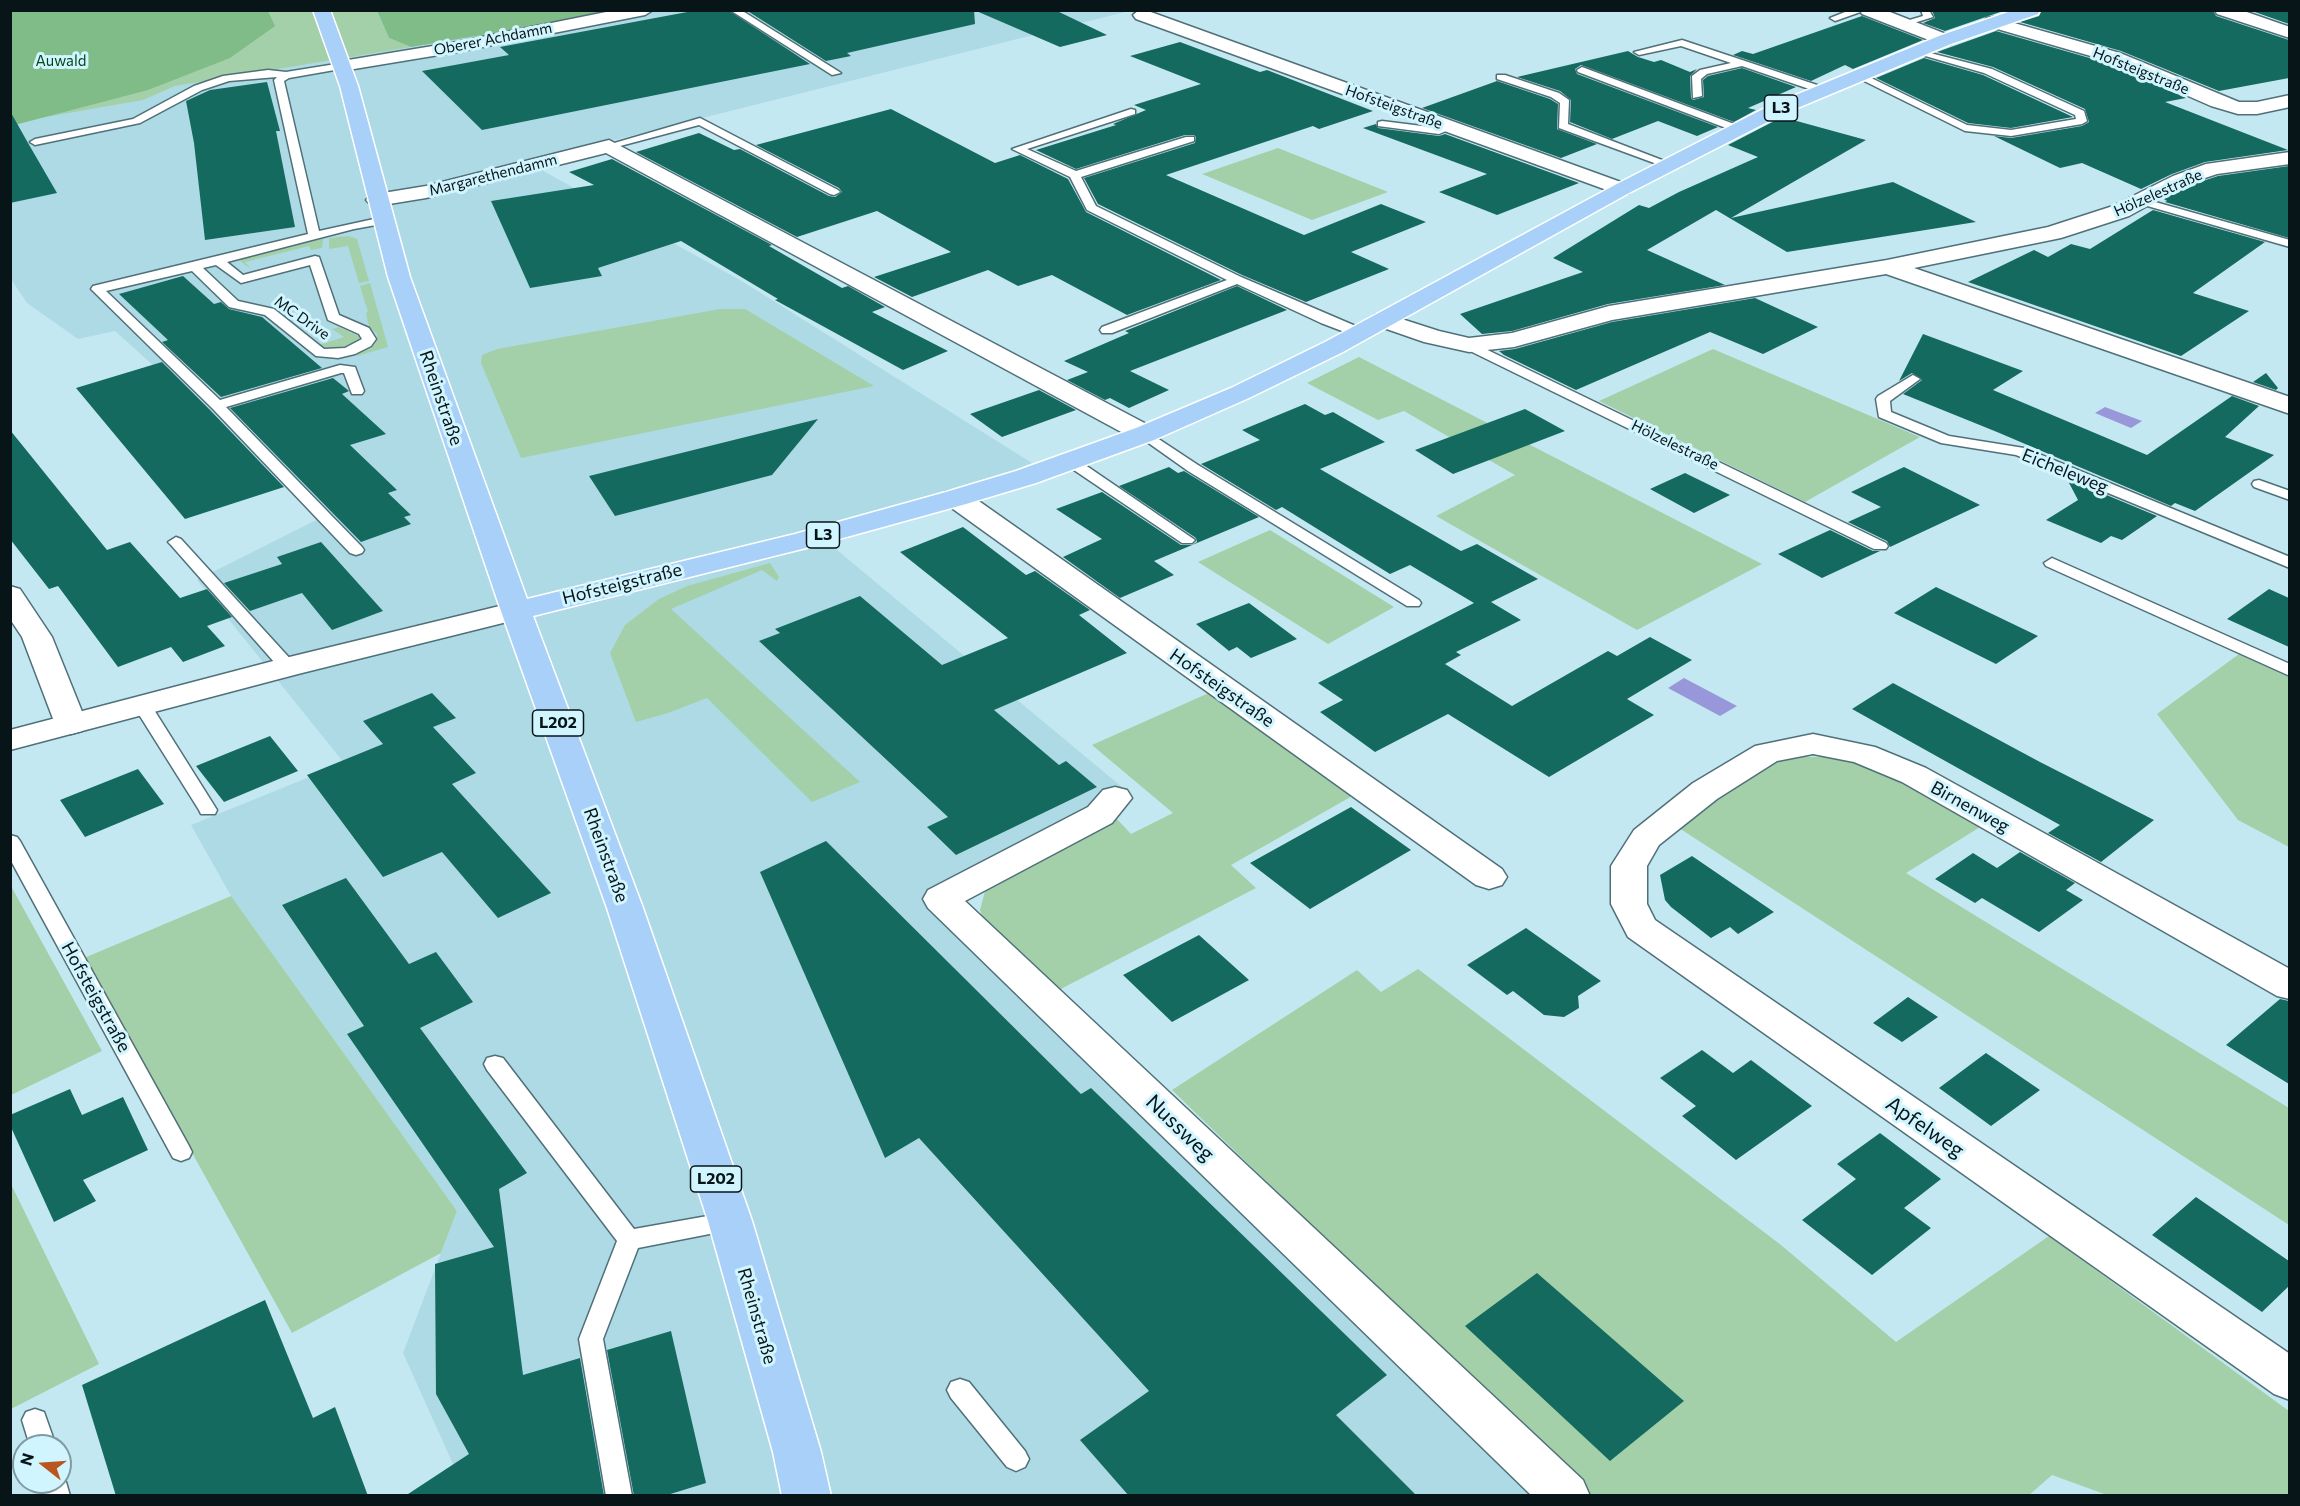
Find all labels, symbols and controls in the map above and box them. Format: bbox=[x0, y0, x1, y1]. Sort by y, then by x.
street label: Oberer Achdamm bbox=[432, 19, 554, 59]
street label: Hofsteigstraße bbox=[2090, 44, 2192, 98]
park label: Auwald bbox=[36, 52, 86, 70]
street label: Hofsteigstraße bbox=[1343, 81, 1445, 133]
road number: L3 bbox=[1764, 95, 1798, 121]
street label: Margarethendamm bbox=[427, 150, 559, 200]
street label: Hölzelestraße bbox=[2111, 166, 2205, 220]
street label: MC Drive bbox=[271, 292, 333, 344]
street label: Rheinstraße bbox=[415, 348, 467, 448]
street label: Hölzelestraße bbox=[1628, 416, 1722, 474]
street label: Eicheleweg bbox=[2019, 444, 2111, 498]
road number: L3 bbox=[806, 522, 840, 548]
street label: Hofsteigstraße bbox=[560, 559, 684, 609]
street label: Hofsteigstraße bbox=[1166, 644, 1278, 732]
road number: L202 bbox=[532, 710, 584, 736]
street label: Birnenweg bbox=[1927, 777, 2013, 837]
street label: Rheinstraße bbox=[579, 805, 633, 905]
street label: Hofsteigstraße bbox=[57, 938, 135, 1056]
street label: Nussweg bbox=[1141, 1089, 1219, 1167]
street label: Apfelweg bbox=[1881, 1091, 1969, 1163]
road number: L202 bbox=[690, 1166, 742, 1192]
street label: Rheinstraße bbox=[733, 1265, 781, 1367]
north arrow bbox=[12, 1434, 72, 1494]
text: N bbox=[15, 1451, 37, 1468]

